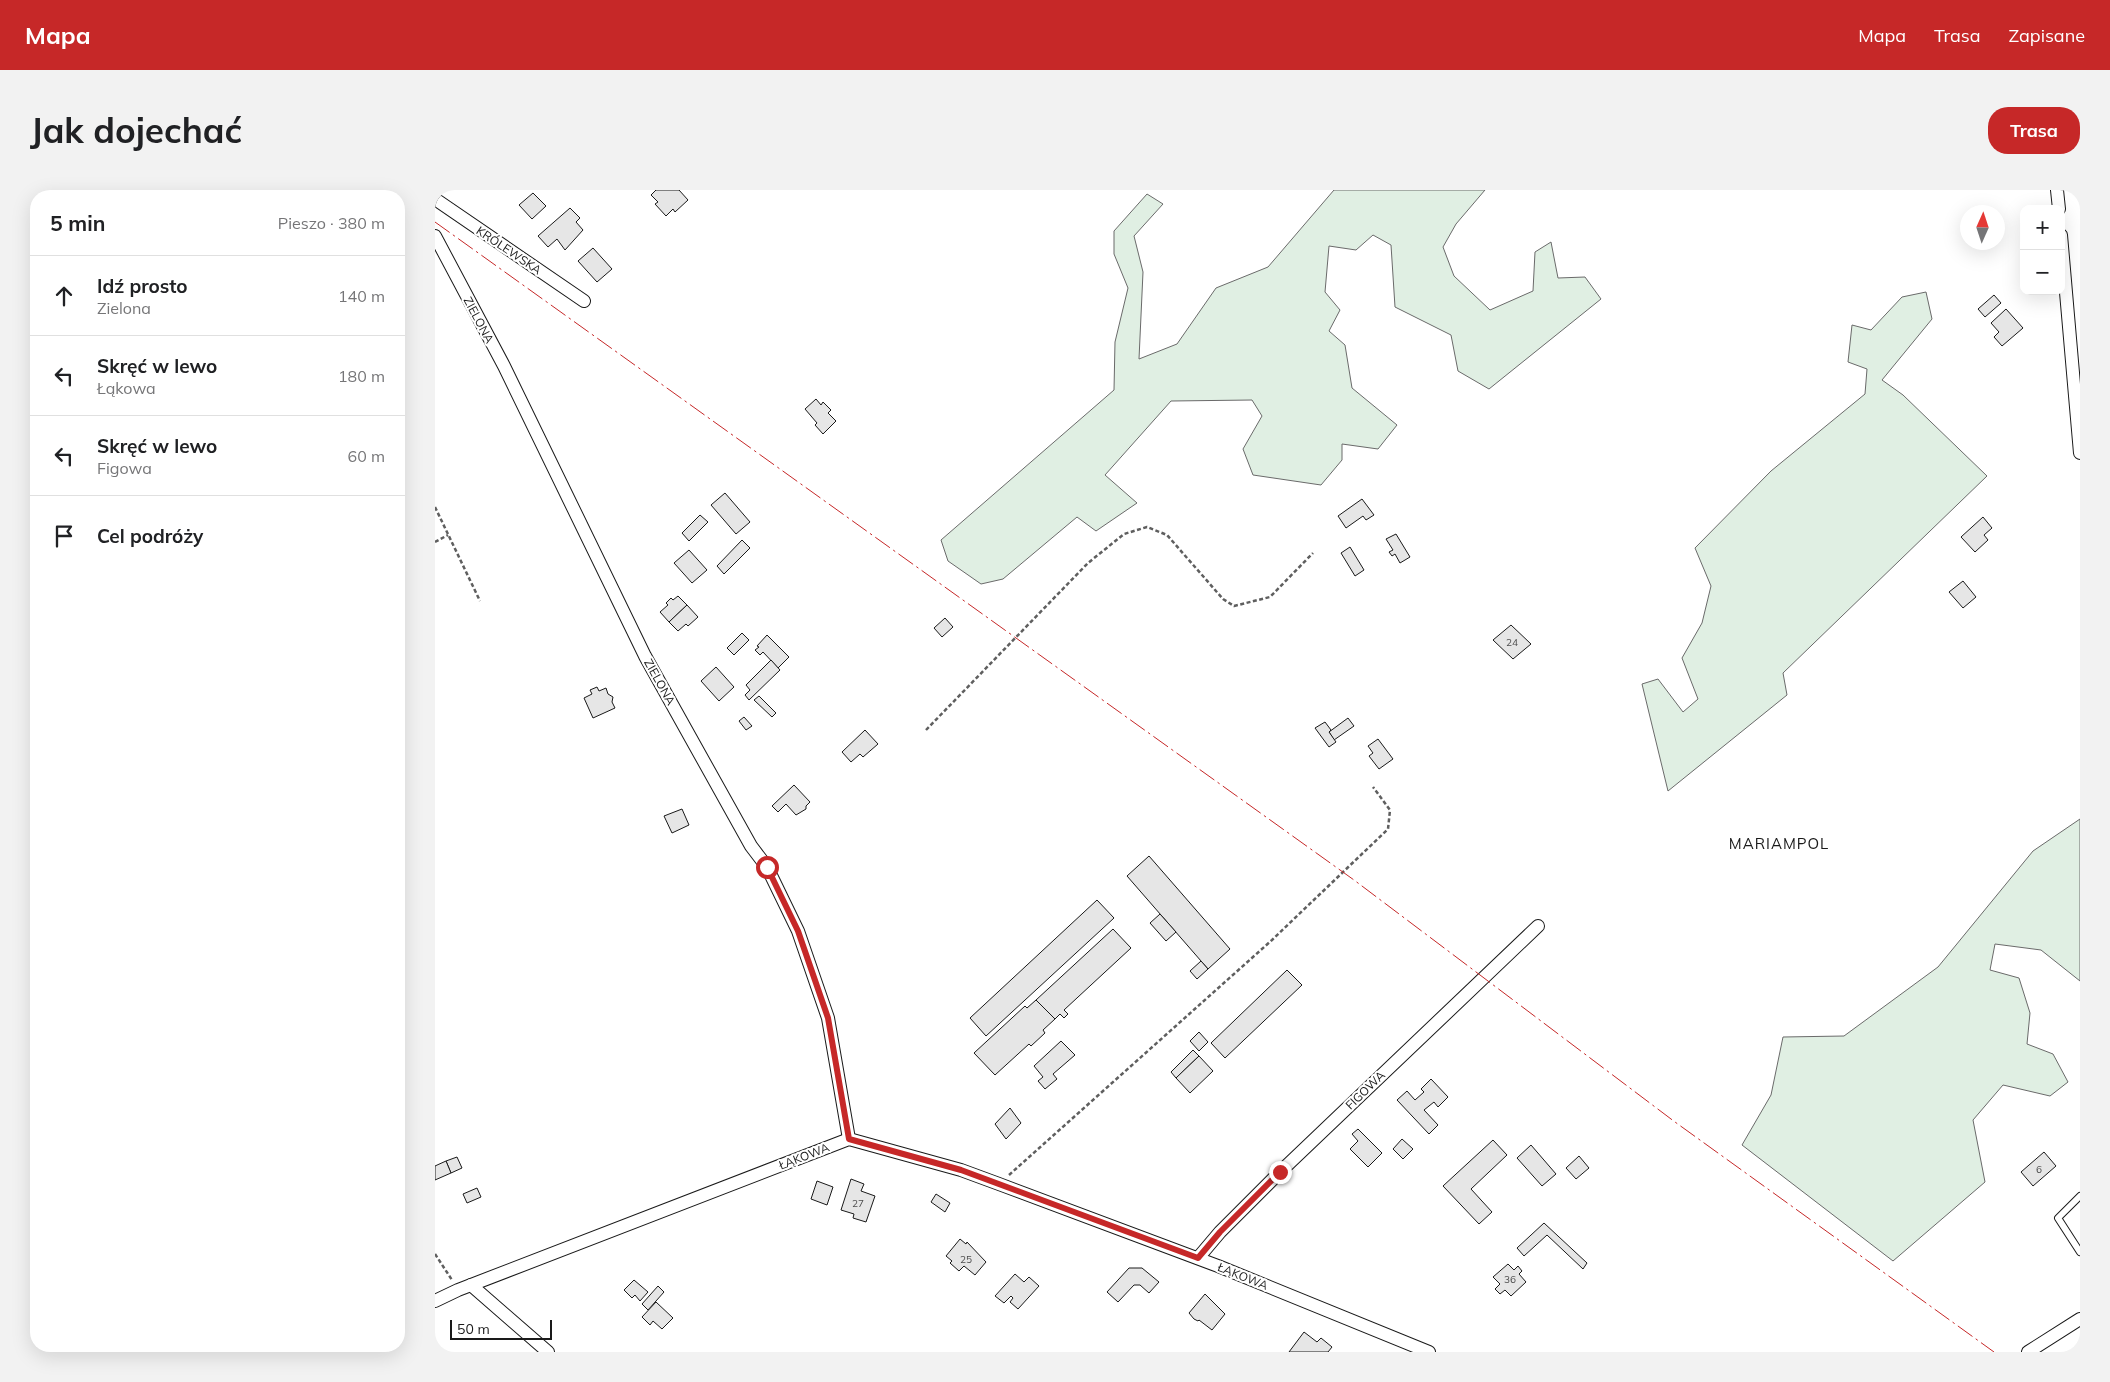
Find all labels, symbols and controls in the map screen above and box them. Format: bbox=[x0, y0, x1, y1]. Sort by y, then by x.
text: Mapa bbox=[25, 20, 91, 50]
text: Mapa bbox=[1858, 24, 1906, 47]
text: Trasa bbox=[1934, 24, 1981, 47]
text: Zapisane bbox=[2009, 24, 2085, 47]
button: Trasa bbox=[1988, 107, 2080, 154]
text: Jak dojechać bbox=[30, 108, 242, 152]
north arrow bbox=[1960, 205, 2005, 250]
map controls bbox=[2020, 205, 2065, 295]
button: + bbox=[2020, 205, 2065, 250]
text: 5 min bbox=[50, 210, 105, 236]
text: Pieszo · 380 m bbox=[278, 213, 385, 233]
street label: KRÓLEWSKA bbox=[474, 223, 545, 277]
button: − bbox=[2020, 250, 2065, 295]
text: Idź prosto bbox=[97, 274, 188, 298]
icon: ahead bbox=[50, 282, 78, 310]
text: 140 m bbox=[338, 286, 385, 306]
street label: ZIELONA bbox=[461, 294, 498, 346]
text: Zielona bbox=[97, 298, 151, 318]
text: Skręć w lewo bbox=[97, 354, 217, 378]
icon: left bbox=[50, 362, 78, 390]
text: 180 m bbox=[338, 366, 385, 386]
text: Łąkowa bbox=[97, 378, 156, 398]
text: Skręć w lewo bbox=[97, 434, 217, 458]
icon: left bbox=[50, 442, 78, 470]
text: 60 m bbox=[348, 446, 385, 466]
text: Figowa bbox=[97, 458, 152, 478]
icon: arrive bbox=[50, 522, 78, 550]
text: Cel podróży bbox=[97, 524, 203, 548]
house number: 24 bbox=[1506, 636, 1518, 649]
street label: ZIELONA bbox=[641, 656, 679, 708]
district label: MARIAMPOL bbox=[1729, 834, 1829, 853]
route start bbox=[756, 856, 779, 879]
street label: FIGOWA bbox=[1342, 1067, 1388, 1112]
street label: ŁĄKOWA bbox=[776, 1139, 832, 1173]
route end bbox=[1269, 1161, 1292, 1184]
house number: 6 bbox=[2036, 1163, 2042, 1176]
house number: 27 bbox=[852, 1197, 864, 1210]
house number: 25 bbox=[960, 1253, 972, 1266]
street label: ŁĄKOWA bbox=[1215, 1259, 1271, 1293]
house number: 36 bbox=[1504, 1273, 1516, 1286]
scale bar bbox=[450, 1317, 553, 1340]
text: 50 m bbox=[457, 1320, 490, 1338]

